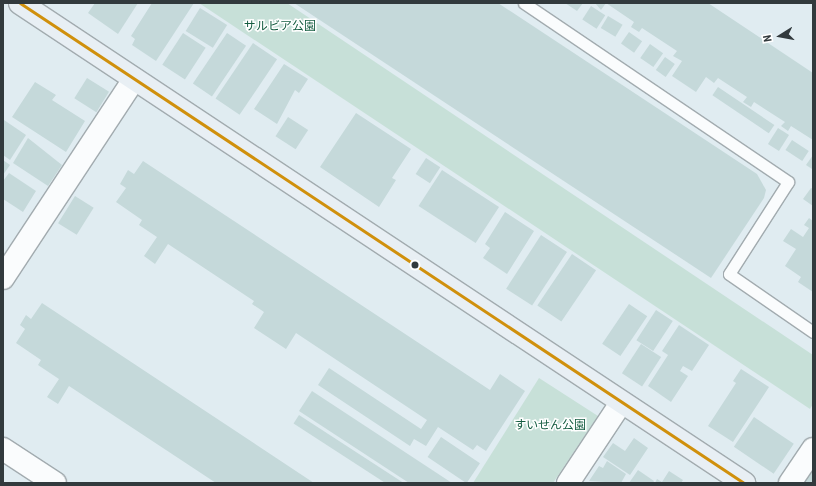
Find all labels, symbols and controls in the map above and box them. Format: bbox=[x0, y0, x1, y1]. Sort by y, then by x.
north arrow bbox=[760, 16, 800, 56]
park label: サルビア公園 bbox=[244, 20, 316, 34]
text: N bbox=[761, 34, 775, 43]
unlabelled marker bbox=[410, 260, 420, 270]
park label: すいせん公園 bbox=[514, 419, 586, 433]

